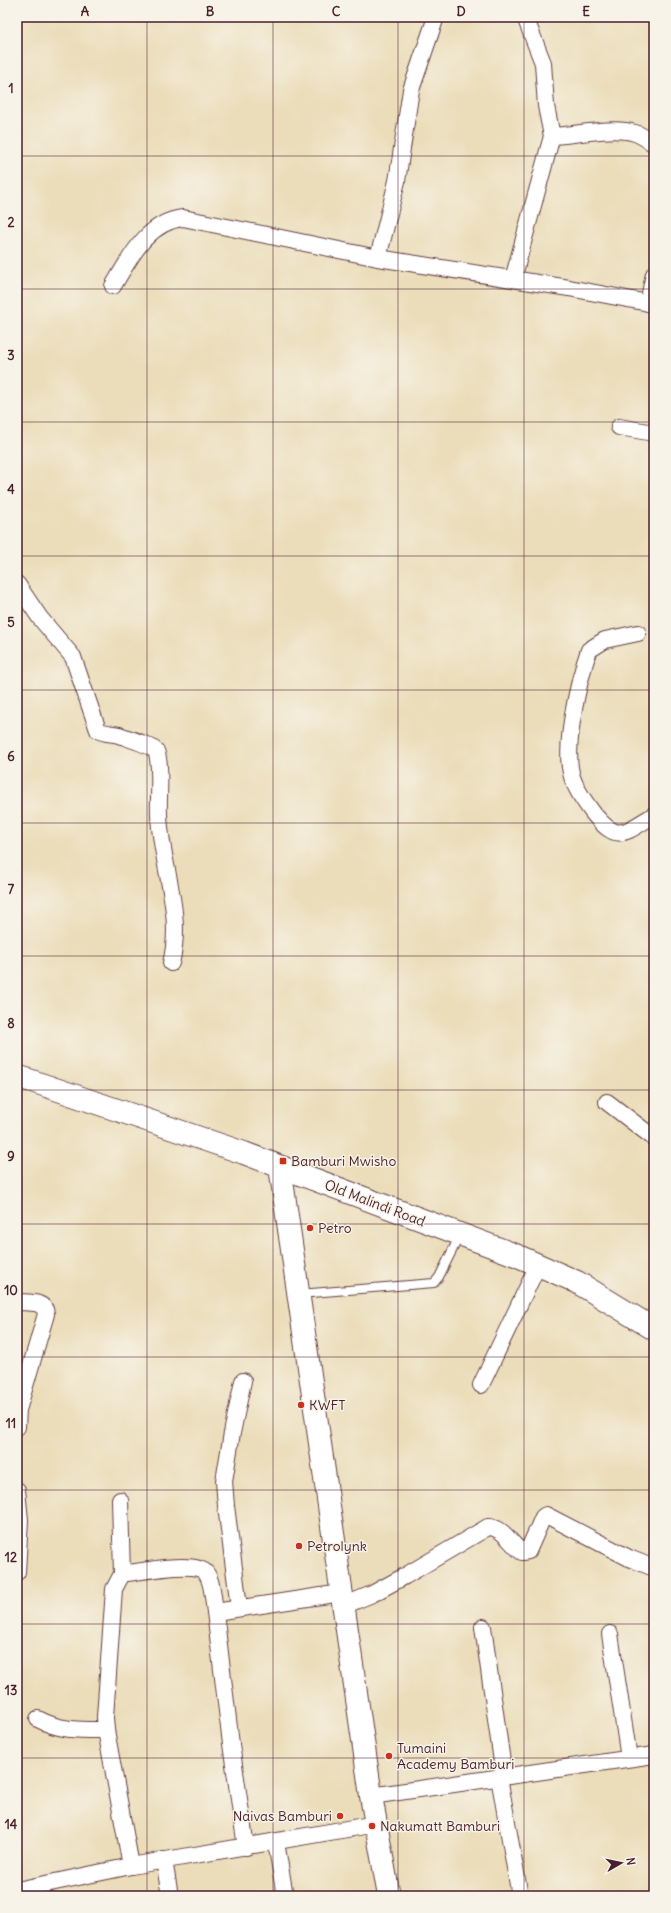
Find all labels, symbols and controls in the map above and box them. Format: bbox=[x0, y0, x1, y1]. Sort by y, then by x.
text: A bbox=[81, 3, 90, 20]
text: B bbox=[206, 3, 215, 20]
text: C bbox=[332, 3, 341, 20]
text: D bbox=[456, 3, 466, 20]
text: E bbox=[582, 3, 590, 20]
text: 1 bbox=[8, 80, 14, 97]
text: 2 bbox=[7, 214, 15, 231]
text: 3 bbox=[7, 347, 15, 364]
text: 4 bbox=[7, 481, 15, 498]
text: 5 bbox=[7, 614, 15, 631]
text: 6 bbox=[7, 748, 15, 765]
text: 7 bbox=[8, 881, 15, 898]
text: 8 bbox=[7, 1015, 15, 1032]
text: 9 bbox=[7, 1148, 15, 1165]
place label: Bamburi Mwisho bbox=[291, 1152, 396, 1170]
marker: Bamburi Mwisho bbox=[278, 1156, 288, 1166]
street label: Old Malindi Road bbox=[322, 1175, 428, 1231]
place label: Petro bbox=[318, 1219, 352, 1237]
marker: Petro bbox=[305, 1223, 315, 1233]
text: 10 bbox=[4, 1282, 18, 1299]
place label: KWFT bbox=[309, 1396, 346, 1414]
marker: KWFT bbox=[296, 1400, 306, 1410]
text: 11 bbox=[6, 1415, 16, 1432]
place label: Petrolynk bbox=[307, 1537, 367, 1555]
marker: Petrolynk bbox=[294, 1541, 304, 1551]
text: 12 bbox=[5, 1549, 17, 1566]
text: 13 bbox=[5, 1682, 17, 1699]
place label: Tumaini Academy Bamburi bbox=[397, 1739, 514, 1773]
marker: Tumaini Academy Bamburi bbox=[384, 1751, 394, 1761]
place label: Naivas Bamburi bbox=[233, 1807, 332, 1825]
marker: Naivas Bamburi bbox=[335, 1811, 345, 1821]
text: 14 bbox=[5, 1816, 18, 1833]
place label: Nakumatt Bamburi bbox=[380, 1817, 500, 1835]
marker: Nakumatt Bamburi bbox=[367, 1821, 377, 1831]
north arrow bbox=[601, 1843, 641, 1883]
text: N bbox=[623, 1857, 638, 1866]

